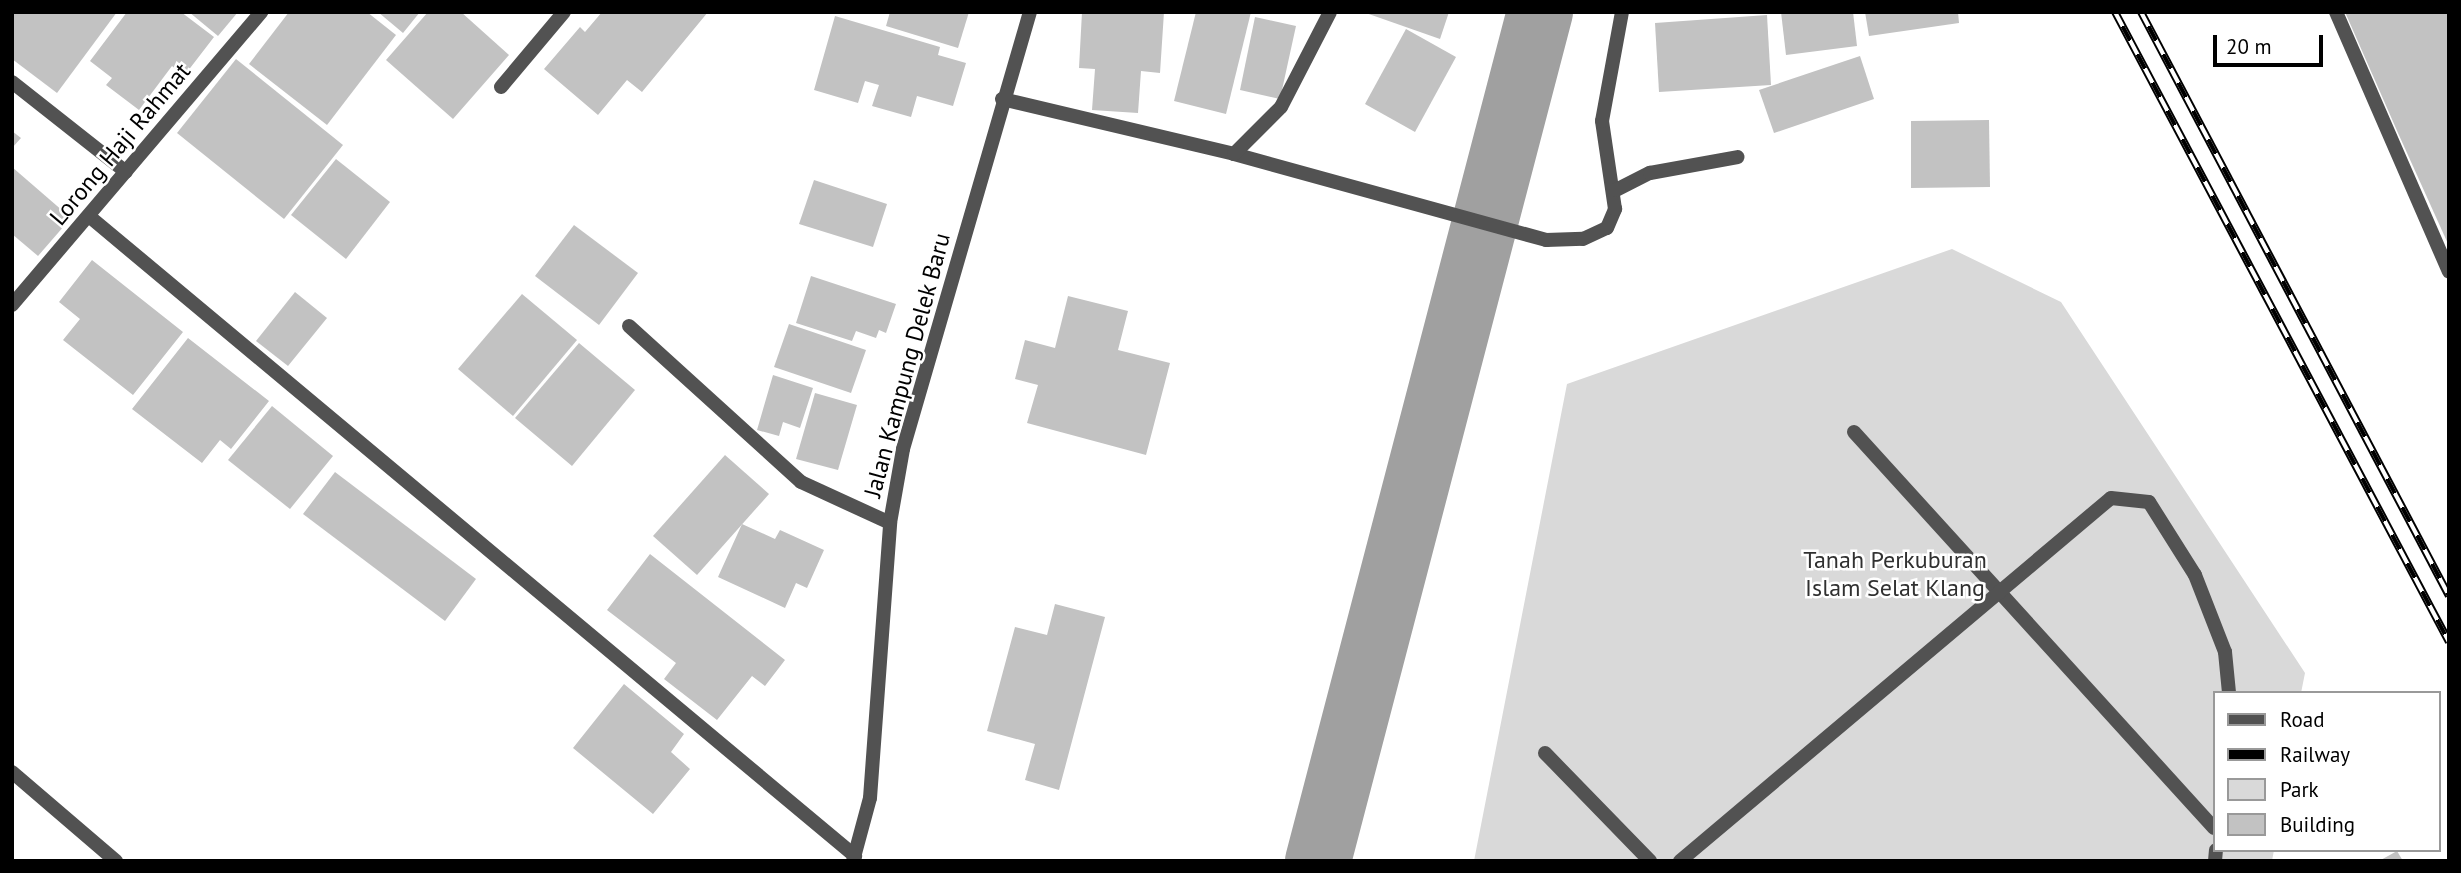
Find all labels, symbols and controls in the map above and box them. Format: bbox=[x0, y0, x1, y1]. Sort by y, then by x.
scale bar bbox=[2216, 21, 2326, 65]
text: 20 m bbox=[2226, 33, 2272, 60]
street label: Lorong Haji Rahmat bbox=[44, 57, 196, 231]
street label: Jalan Kampung Delek Baru bbox=[858, 229, 956, 501]
park label: Tanah Perkuburan Islam Selat Klang bbox=[1803, 546, 1987, 602]
legend bbox=[2212, 691, 2440, 852]
text: Road bbox=[2280, 706, 2324, 733]
text: Railway bbox=[2280, 741, 2350, 768]
text: Park bbox=[2280, 776, 2319, 803]
text: Building bbox=[2280, 811, 2355, 838]

